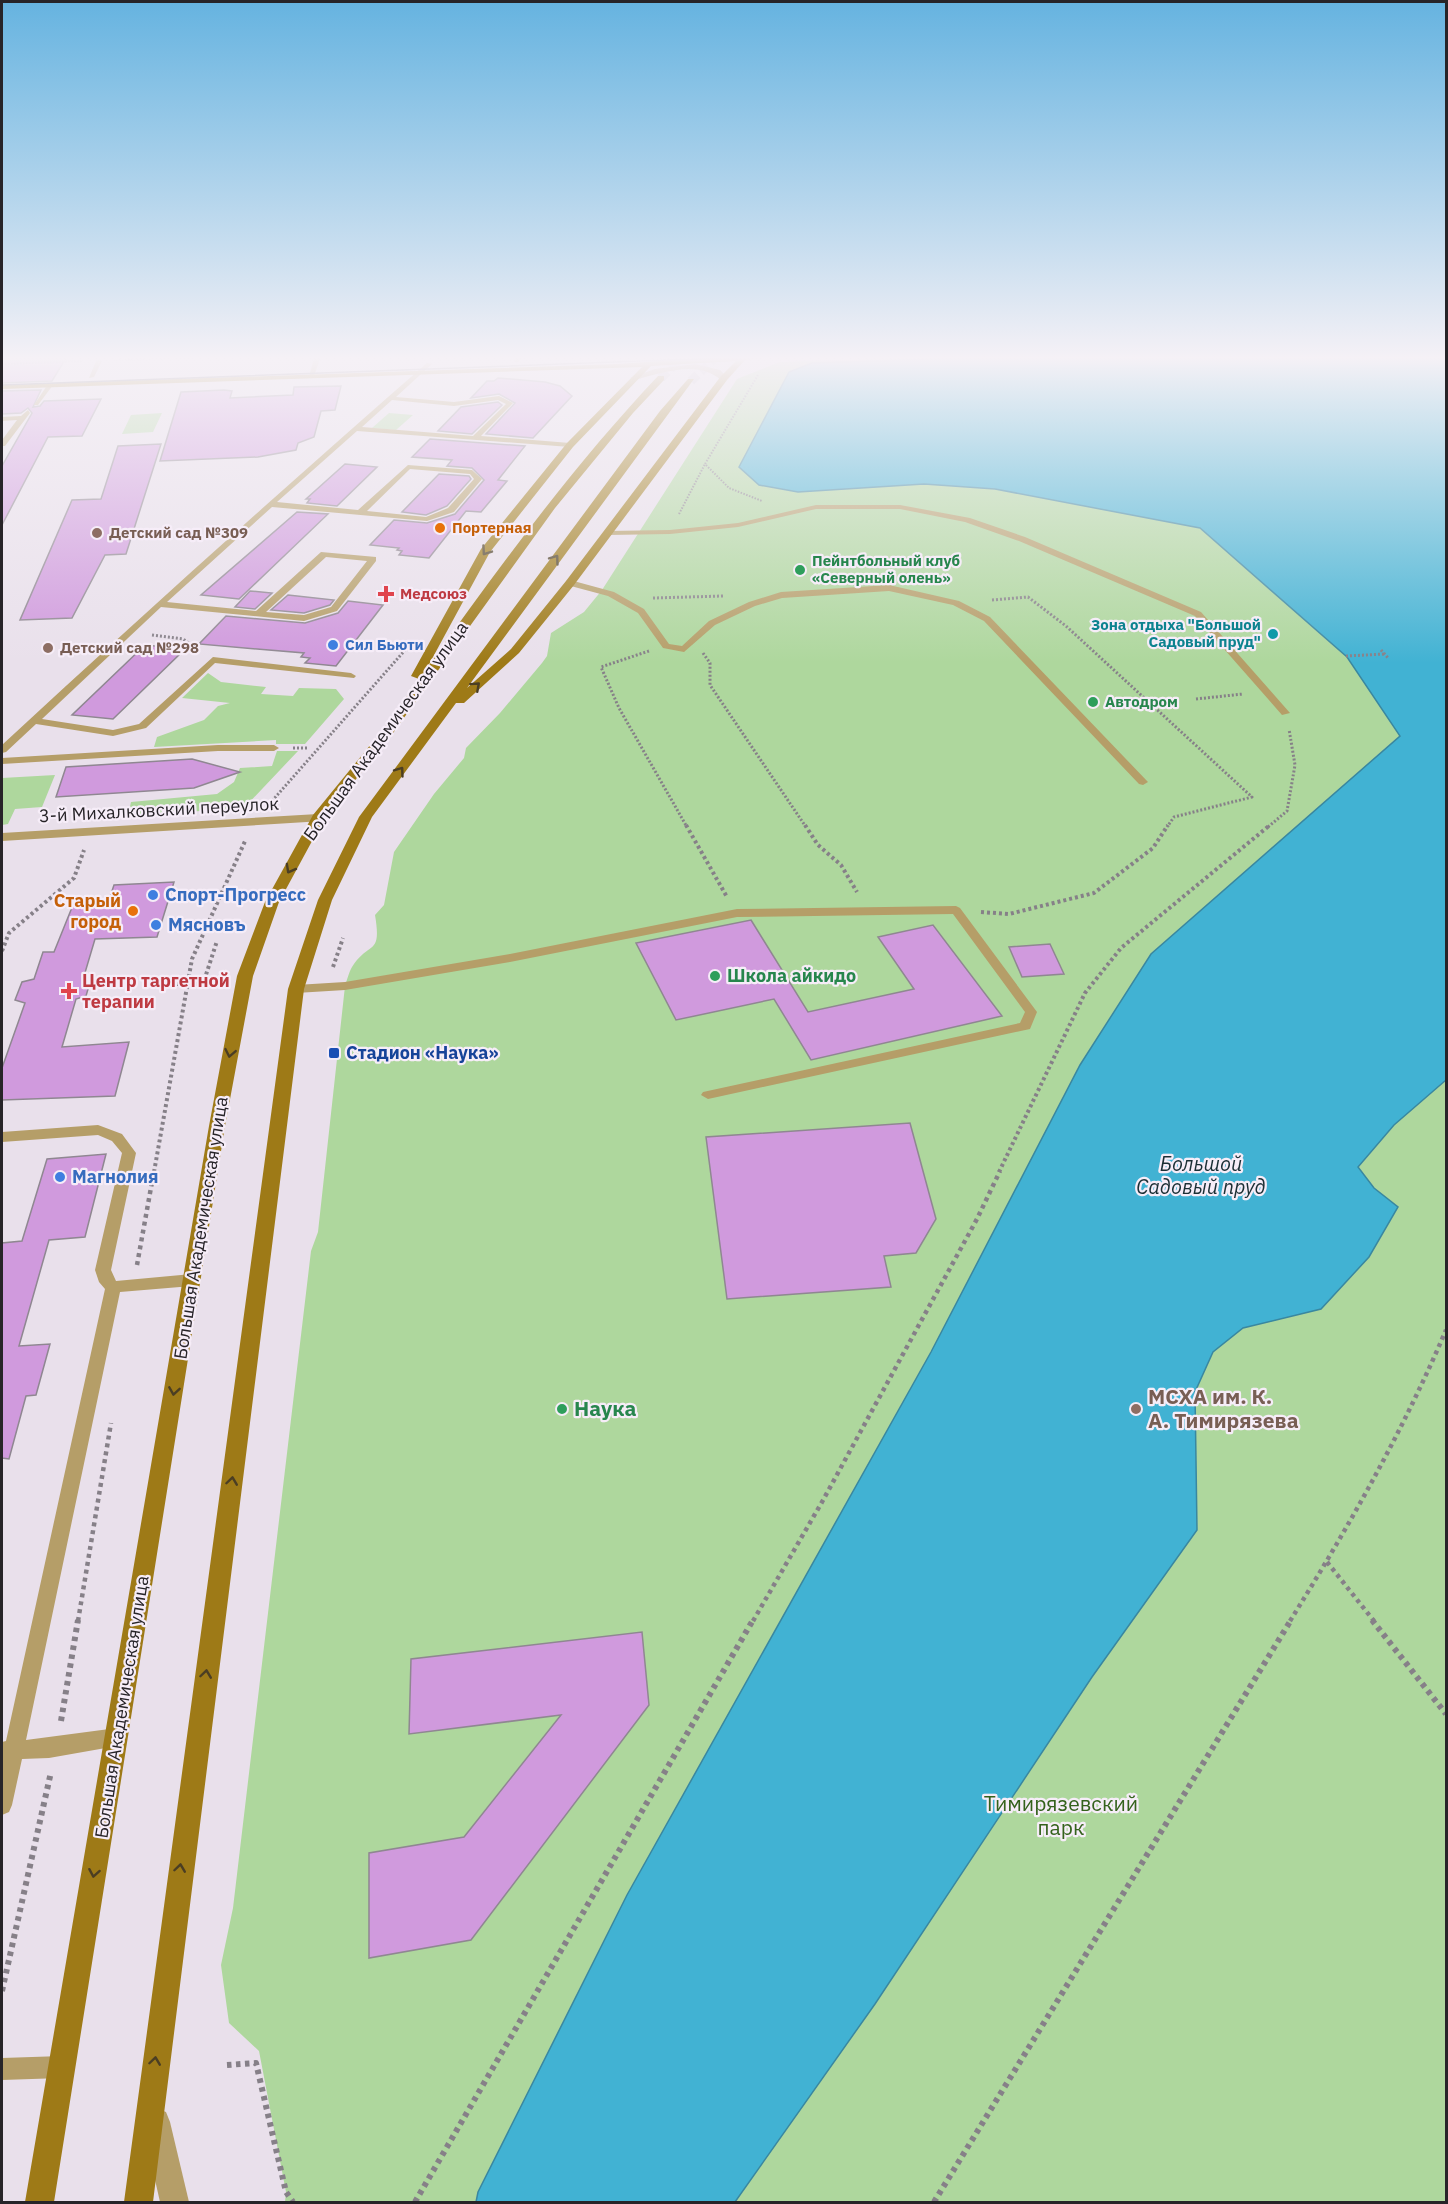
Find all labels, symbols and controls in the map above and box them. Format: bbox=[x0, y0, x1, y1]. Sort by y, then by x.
place label: Портерная bbox=[452, 518, 532, 537]
marker: Портерная bbox=[433, 521, 447, 535]
place label: Детский сад №309 bbox=[109, 523, 248, 542]
marker: Детский сад №309 bbox=[90, 526, 104, 540]
one-way arrow bbox=[482, 544, 493, 555]
place label: Пейнтбольный клуб «Северный олень» bbox=[812, 551, 960, 587]
one-way arrow bbox=[547, 555, 558, 566]
marker: Пейнтбольный клуб «Северный олень» bbox=[793, 563, 807, 577]
place label: Медсоюз bbox=[400, 584, 467, 603]
marker: Медсоюз bbox=[377, 585, 395, 603]
place label: Зона отдыха "Большой Садовый пруд" bbox=[1091, 615, 1261, 651]
street label: Большая Академическая улица bbox=[298, 616, 473, 845]
marker: Зона отдыха "Большой Садовый пруд" bbox=[1266, 627, 1280, 641]
place label: Сил Бьюти bbox=[345, 635, 424, 654]
place label: Детский сад №298 bbox=[60, 638, 199, 657]
marker: Сил Бьюти bbox=[326, 638, 340, 652]
marker: Детский сад №298 bbox=[41, 641, 55, 655]
one-way arrow bbox=[470, 682, 480, 693]
place label: Автодром bbox=[1105, 692, 1178, 711]
marker: Автодром bbox=[1086, 695, 1100, 709]
one-way arrow bbox=[393, 767, 404, 778]
street label: 3-й Михалковский переулок bbox=[38, 792, 280, 827]
one-way arrow bbox=[286, 863, 297, 873]
place label: Спорт-Прогресс bbox=[165, 883, 306, 906]
marker: Спорт-Прогресс bbox=[146, 888, 160, 902]
place label: Старый город bbox=[54, 889, 121, 933]
marker: Старый город bbox=[126, 904, 140, 918]
place label: Мясновъ bbox=[168, 913, 246, 936]
marker: Мясновъ bbox=[149, 918, 163, 932]
place label: Школа айкидо bbox=[727, 964, 856, 987]
place label: Центр таргетной терапии bbox=[82, 969, 230, 1013]
marker: Школа айкидо bbox=[708, 969, 722, 983]
marker: Центр таргетной терапии bbox=[60, 982, 78, 1000]
place label: Стадион «Наука» bbox=[346, 1041, 499, 1064]
marker: Стадион «Наука» bbox=[327, 1046, 341, 1060]
one-way arrow bbox=[224, 1048, 237, 1058]
street label: Большая Академическая улица bbox=[168, 1095, 233, 1361]
water label: Большой Садовый пруд bbox=[1136, 1150, 1266, 1200]
place label: Магнолия bbox=[72, 1165, 159, 1188]
marker: Магнолия bbox=[53, 1170, 67, 1184]
place label: МСХА им. К. А. Тимирязева bbox=[1148, 1382, 1299, 1434]
one-way arrow bbox=[168, 1386, 180, 1395]
place label: Наука bbox=[574, 1394, 636, 1422]
marker: Наука bbox=[555, 1402, 569, 1416]
marker: МСХА им. К. А. Тимирязева bbox=[1129, 1402, 1143, 1416]
one-way arrow bbox=[225, 1476, 237, 1486]
street label: Большая Академическая улица bbox=[89, 1574, 154, 1840]
one-way arrow bbox=[199, 1670, 212, 1679]
park label: Тимирязевский парк bbox=[984, 1789, 1138, 1841]
one-way arrow bbox=[174, 1863, 186, 1872]
one-way arrow bbox=[89, 1869, 101, 1878]
one-way arrow bbox=[148, 2056, 160, 2066]

